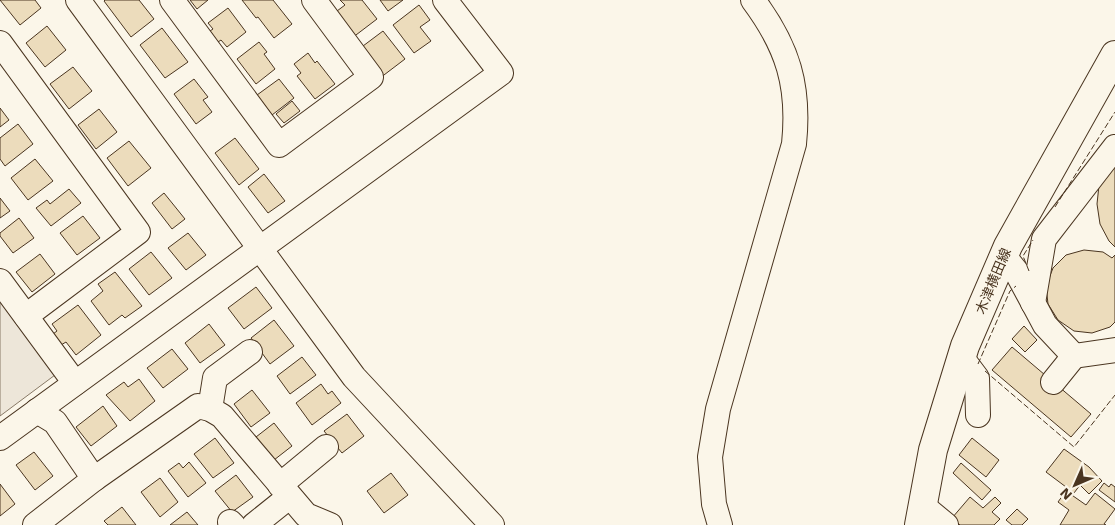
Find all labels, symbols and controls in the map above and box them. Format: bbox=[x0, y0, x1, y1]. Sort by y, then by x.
street label: 木津横田線 bbox=[972, 246, 1014, 316]
north arrow bbox=[1050, 460, 1100, 510]
text: N bbox=[1056, 485, 1075, 504]

